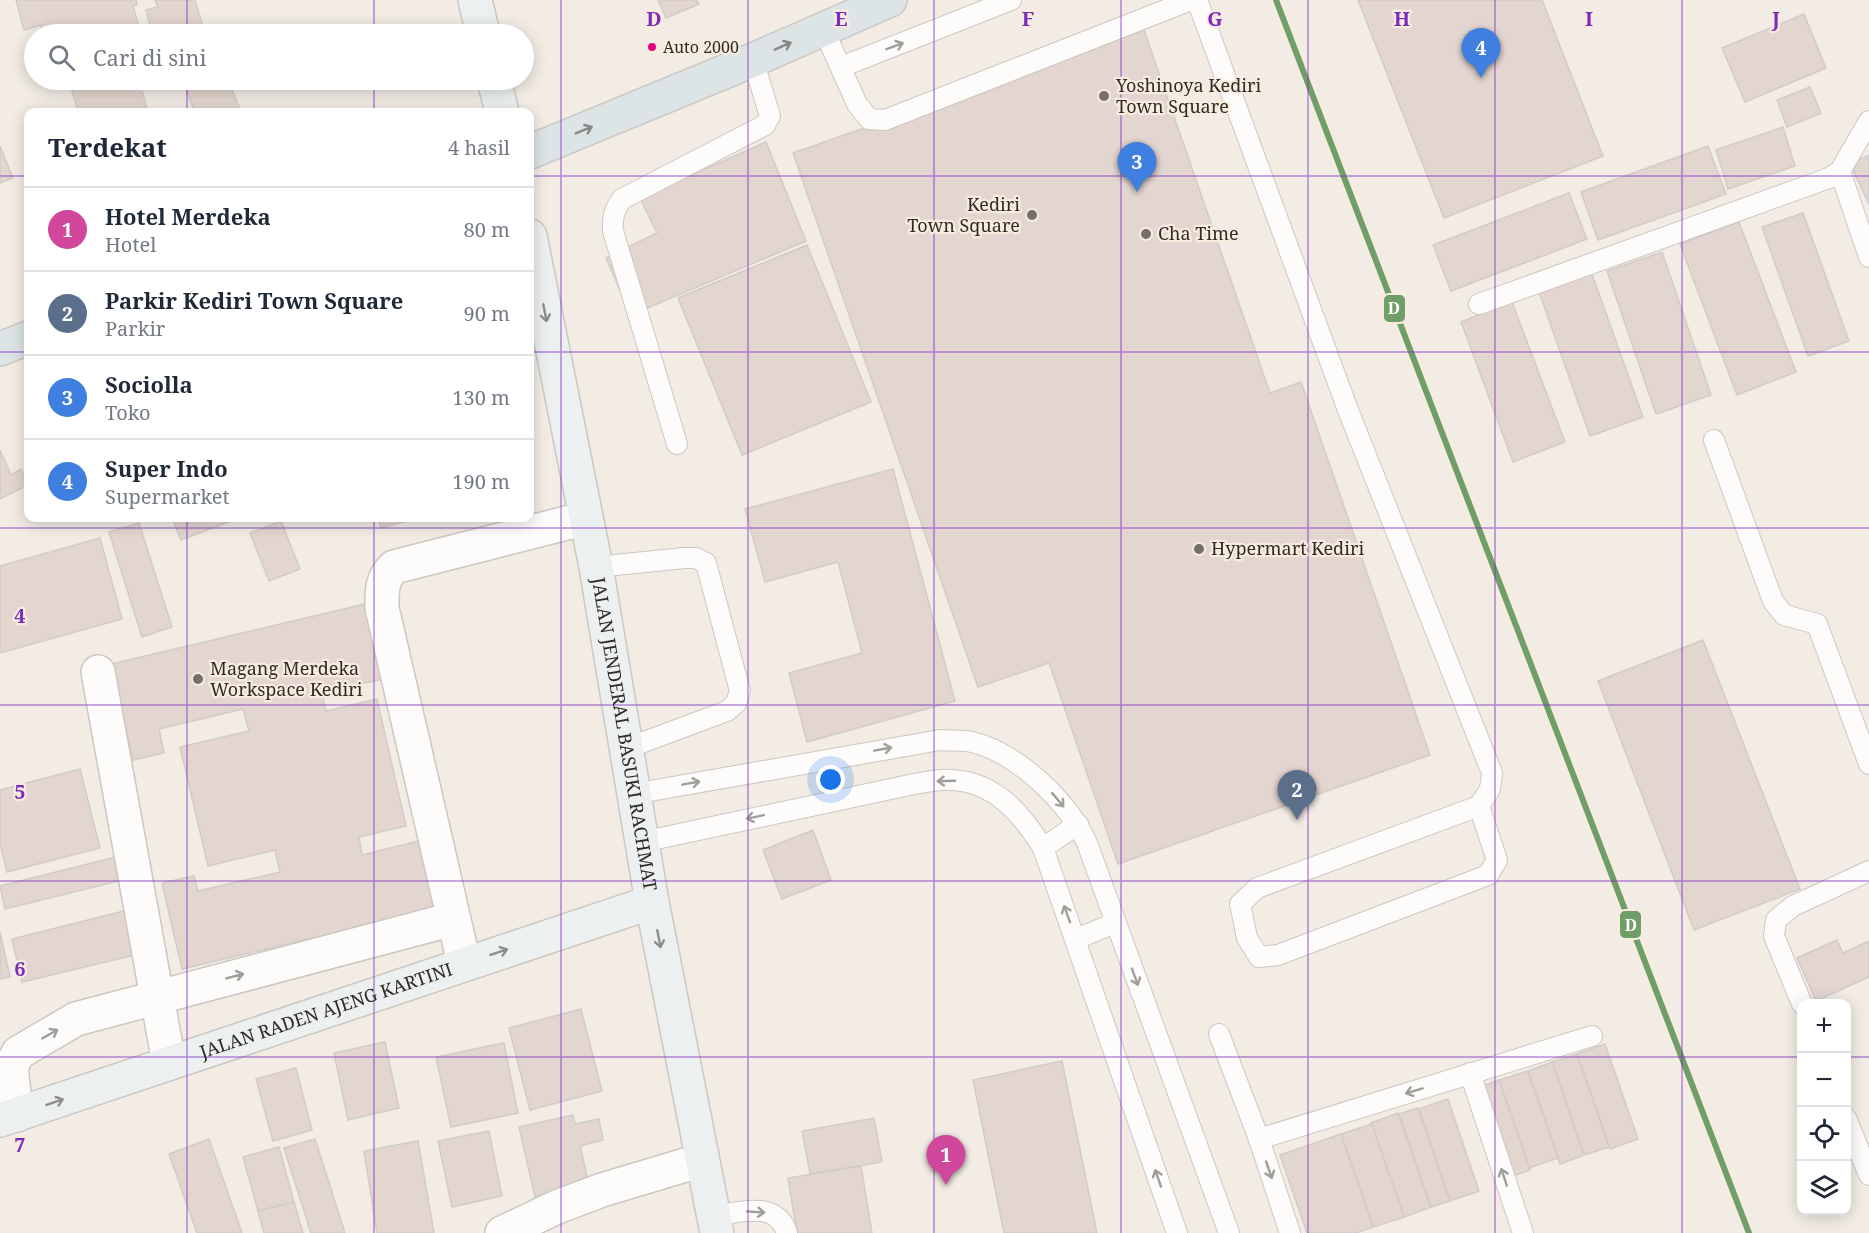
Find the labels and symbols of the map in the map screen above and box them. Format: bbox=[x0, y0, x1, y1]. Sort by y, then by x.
text: D bbox=[646, 5, 662, 32]
text: E bbox=[834, 5, 848, 32]
text: F bbox=[1022, 5, 1034, 32]
text: G bbox=[1207, 5, 1223, 32]
text: H bbox=[1394, 5, 1410, 32]
text: I bbox=[1585, 5, 1593, 32]
text: J bbox=[1771, 5, 1780, 32]
pin: 4 bbox=[1462, 28, 1500, 78]
place label: Auto 2000 bbox=[663, 36, 739, 58]
one-way arrow bbox=[773, 40, 791, 51]
one-way arrow bbox=[885, 40, 904, 51]
marker: Auto 2000 bbox=[646, 41, 658, 53]
place label: Yoshinoya Kediri Town Square bbox=[1115, 73, 1261, 118]
marker: Yoshinoya Kediri Town Square bbox=[1097, 89, 1111, 103]
one-way arrow bbox=[574, 123, 592, 135]
pin: 3 bbox=[1118, 142, 1156, 192]
place label: Kediri Town Square bbox=[907, 192, 1020, 237]
marker: Kediri Town Square bbox=[1025, 208, 1039, 222]
place label: Cha Time bbox=[1158, 221, 1239, 245]
marker: Cha Time bbox=[1139, 227, 1153, 241]
line badge: D bbox=[1383, 294, 1406, 323]
text: D bbox=[1388, 297, 1400, 319]
one-way arrow bbox=[540, 303, 551, 323]
place label: Hypermart Kediri bbox=[1211, 536, 1364, 560]
marker: Hypermart Kediri bbox=[1192, 542, 1206, 556]
street label: JALAN JENDERAL BASUKI RACHMAT bbox=[587, 575, 663, 893]
text: 4 bbox=[14, 602, 26, 629]
place label: Magang Merdeka Workspace Kediri bbox=[210, 656, 363, 701]
marker: Magang Merdeka Workspace Kediri bbox=[191, 672, 205, 686]
one-way arrow bbox=[873, 744, 892, 755]
your location bbox=[816, 765, 845, 794]
pin: 2 bbox=[1278, 770, 1316, 820]
one-way arrow bbox=[937, 775, 957, 787]
one-way arrow bbox=[681, 777, 700, 788]
text: 5 bbox=[14, 778, 26, 805]
one-way arrow bbox=[1051, 792, 1065, 807]
one-way arrow bbox=[746, 812, 765, 823]
one-way arrow bbox=[1061, 905, 1072, 924]
line badge: D bbox=[1619, 910, 1642, 939]
text: D bbox=[1625, 914, 1637, 936]
one-way arrow bbox=[654, 929, 665, 948]
one-way arrow bbox=[489, 946, 508, 957]
text: 6 bbox=[14, 955, 26, 982]
street label: JALAN RADEN AJENG KARTINI bbox=[195, 957, 455, 1064]
one-way arrow bbox=[1130, 968, 1141, 986]
one-way arrow bbox=[225, 970, 244, 982]
one-way arrow bbox=[41, 1028, 58, 1040]
one-way arrow bbox=[1405, 1086, 1424, 1097]
one-way arrow bbox=[45, 1095, 64, 1106]
text: 7 bbox=[14, 1131, 26, 1158]
pin: 1 bbox=[926, 1136, 966, 1185]
one-way arrow bbox=[1265, 1160, 1276, 1179]
one-way arrow bbox=[1498, 1168, 1509, 1187]
one-way arrow bbox=[1152, 1169, 1163, 1188]
one-way arrow bbox=[746, 1207, 765, 1218]

